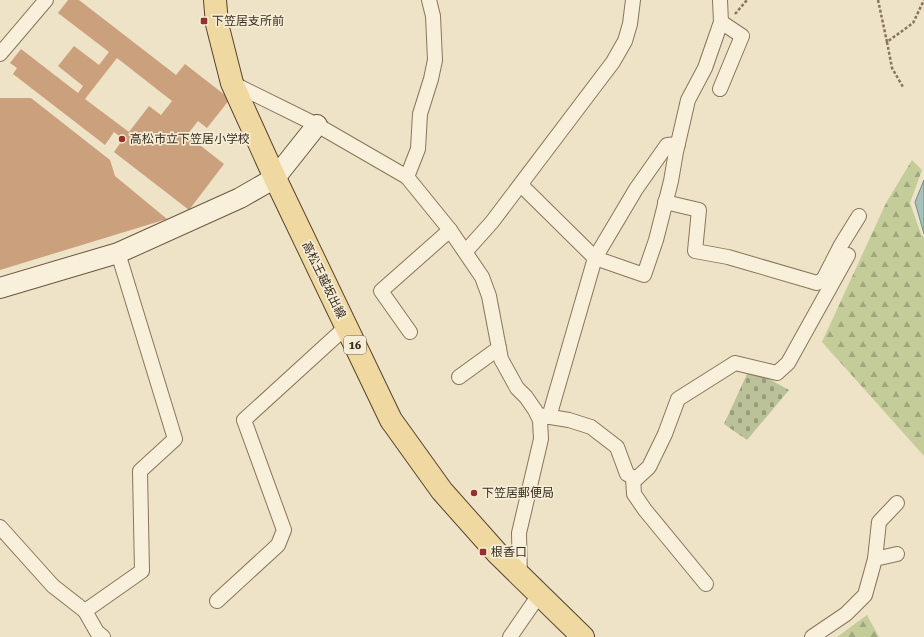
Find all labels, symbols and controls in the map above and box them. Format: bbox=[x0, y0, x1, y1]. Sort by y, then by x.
place label: 下笠居支所前 bbox=[212, 14, 284, 28]
marker: 下笠居支所前 bbox=[199, 16, 209, 26]
place label: 高松市立下笠居小学校 bbox=[130, 132, 250, 146]
marker: 高松市立下笠居小学校 bbox=[117, 134, 127, 144]
street label: 高松王越坂出線 bbox=[299, 239, 349, 321]
road number: 16 bbox=[344, 336, 366, 354]
place label: 下笠居郵便局 bbox=[482, 486, 554, 500]
marker: 下笠居郵便局 bbox=[469, 488, 479, 498]
place label: 根香口 bbox=[491, 545, 527, 559]
marker: 根香口 bbox=[478, 547, 488, 557]

